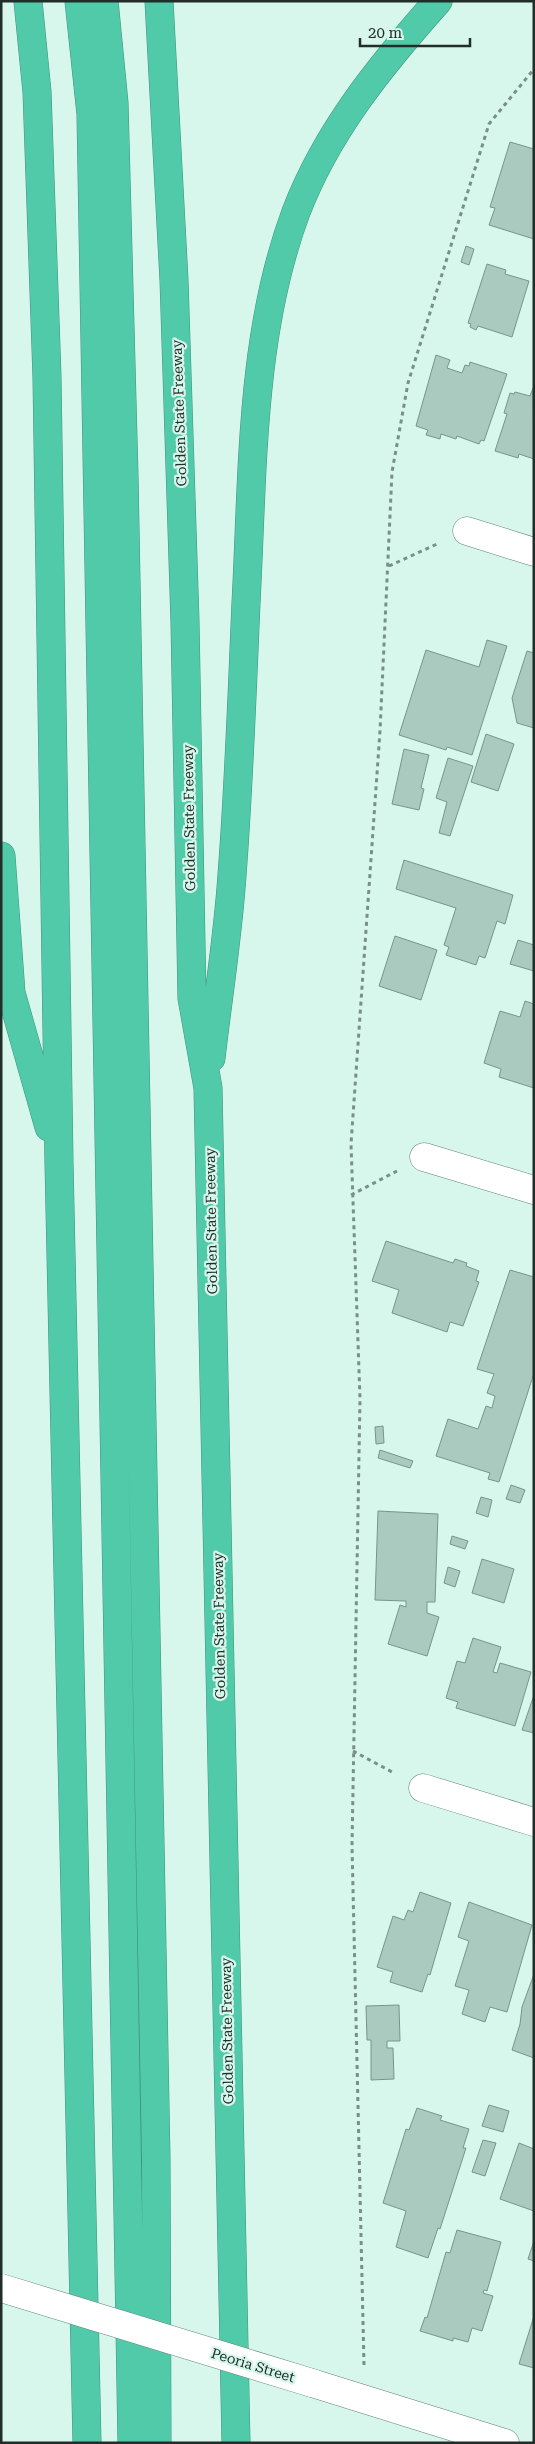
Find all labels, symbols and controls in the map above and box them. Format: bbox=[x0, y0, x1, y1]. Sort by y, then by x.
scale bar bbox=[360, 15, 470, 47]
text: 20 m bbox=[368, 24, 403, 42]
street label: Golden State Freeway bbox=[168, 339, 190, 487]
street label: Golden State Freeway bbox=[180, 744, 198, 892]
street label: Golden State Freeway bbox=[202, 1147, 220, 1295]
street label: Golden State Freeway bbox=[210, 1552, 228, 1700]
street label: Golden State Freeway bbox=[218, 1957, 236, 2105]
street label: Peoria Street bbox=[209, 2345, 297, 2385]

